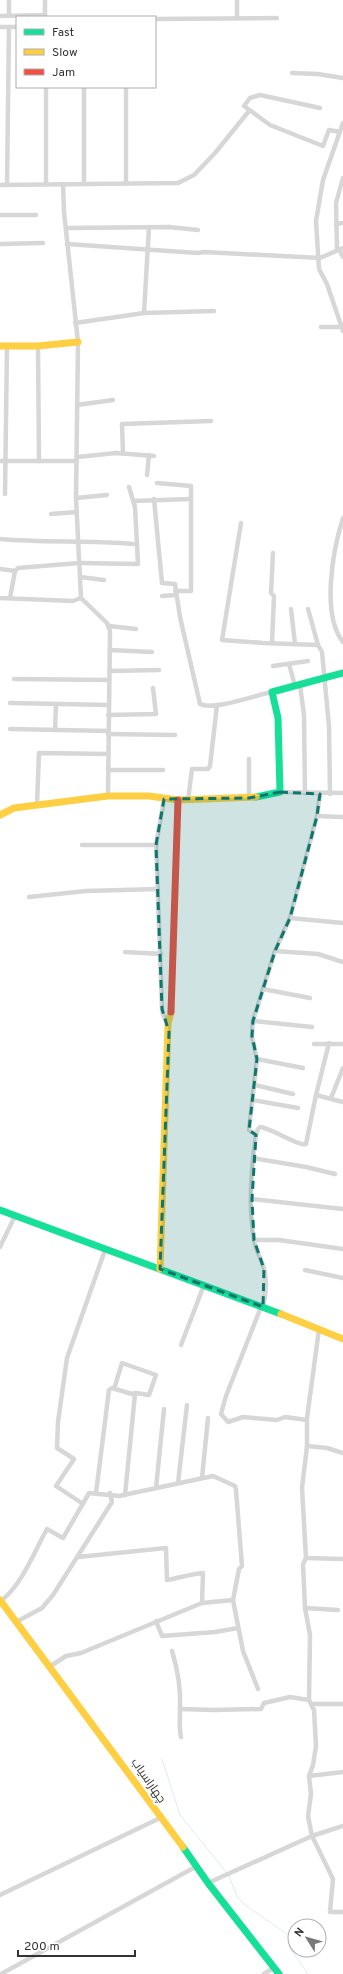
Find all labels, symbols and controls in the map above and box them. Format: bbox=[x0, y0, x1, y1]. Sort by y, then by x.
legend bbox=[16, 16, 156, 88]
text: Fast bbox=[52, 25, 74, 41]
text: Slow bbox=[52, 45, 78, 61]
text: Jam bbox=[52, 65, 75, 81]
street label: چهاراسیاب bbox=[127, 1756, 169, 1806]
north arrow bbox=[287, 1918, 327, 1958]
text: N bbox=[292, 1925, 308, 1940]
scale bar bbox=[18, 1932, 135, 1958]
text: 200 m bbox=[24, 1939, 60, 1955]

